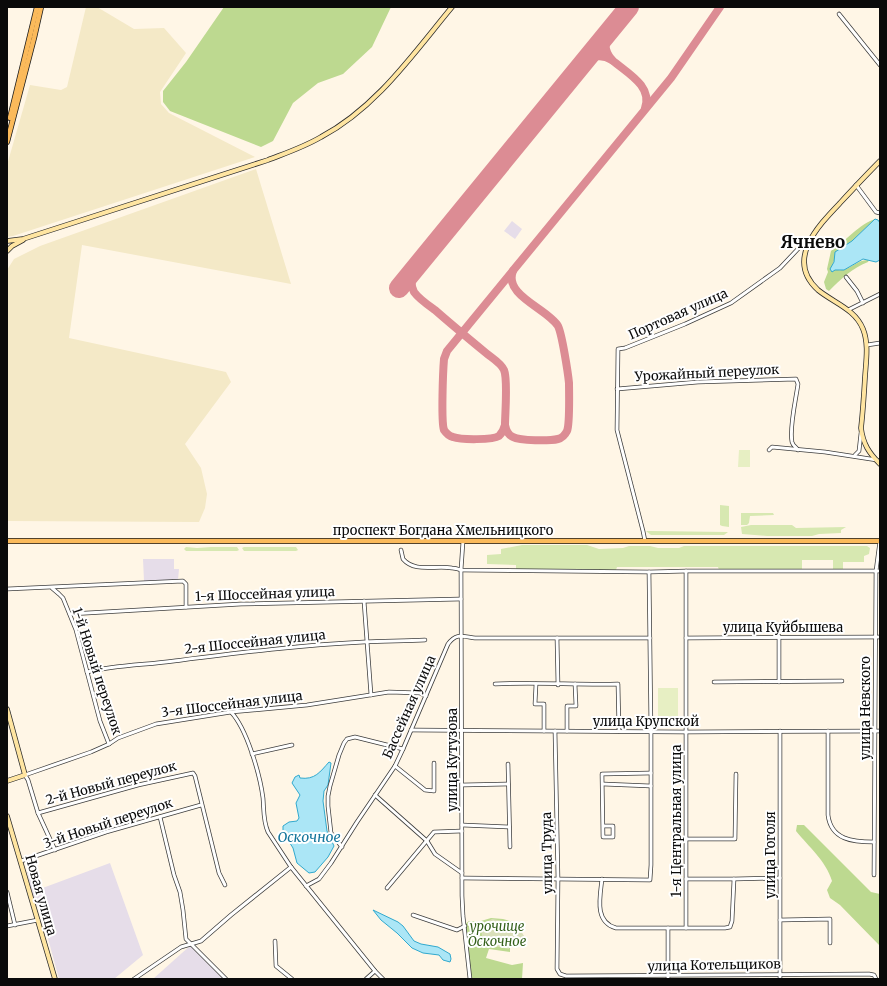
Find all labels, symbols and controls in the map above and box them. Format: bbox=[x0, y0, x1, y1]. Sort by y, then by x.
district label: Ячнево bbox=[781, 231, 845, 253]
street label: Портовая улица bbox=[626, 285, 730, 343]
street label: Урожайный переулок bbox=[633, 361, 780, 385]
street label: проспект Богдана Хмельницкого bbox=[333, 522, 554, 539]
street label: 1-я Шоссейная улица bbox=[195, 583, 335, 605]
street label: 1-й Новый переулок bbox=[68, 605, 126, 737]
street label: улица Куйбышева bbox=[723, 619, 843, 636]
street label: 2-я Шоссейная улица bbox=[184, 626, 326, 658]
street label: Бассейная улица bbox=[379, 653, 439, 761]
street label: улица Невского bbox=[857, 656, 874, 760]
street label: 3-я Шоссейная улица bbox=[161, 687, 303, 721]
street label: улица Кутузова bbox=[444, 708, 461, 812]
street label: улица Крупской bbox=[593, 713, 699, 730]
street label: 1-я Центральная улица bbox=[668, 745, 685, 897]
street label: 2-й Новый переулок bbox=[44, 757, 179, 809]
street label: 3-й Новый переулок bbox=[41, 794, 176, 852]
street label: улица Гоголя bbox=[762, 811, 779, 899]
street label: улица Труда bbox=[538, 812, 556, 894]
water label: Оскочное bbox=[277, 828, 341, 846]
street label: Новая улица bbox=[21, 853, 61, 937]
park label: урочище Оскочное bbox=[468, 918, 527, 950]
street label: улица Котельщиков bbox=[647, 955, 781, 975]

